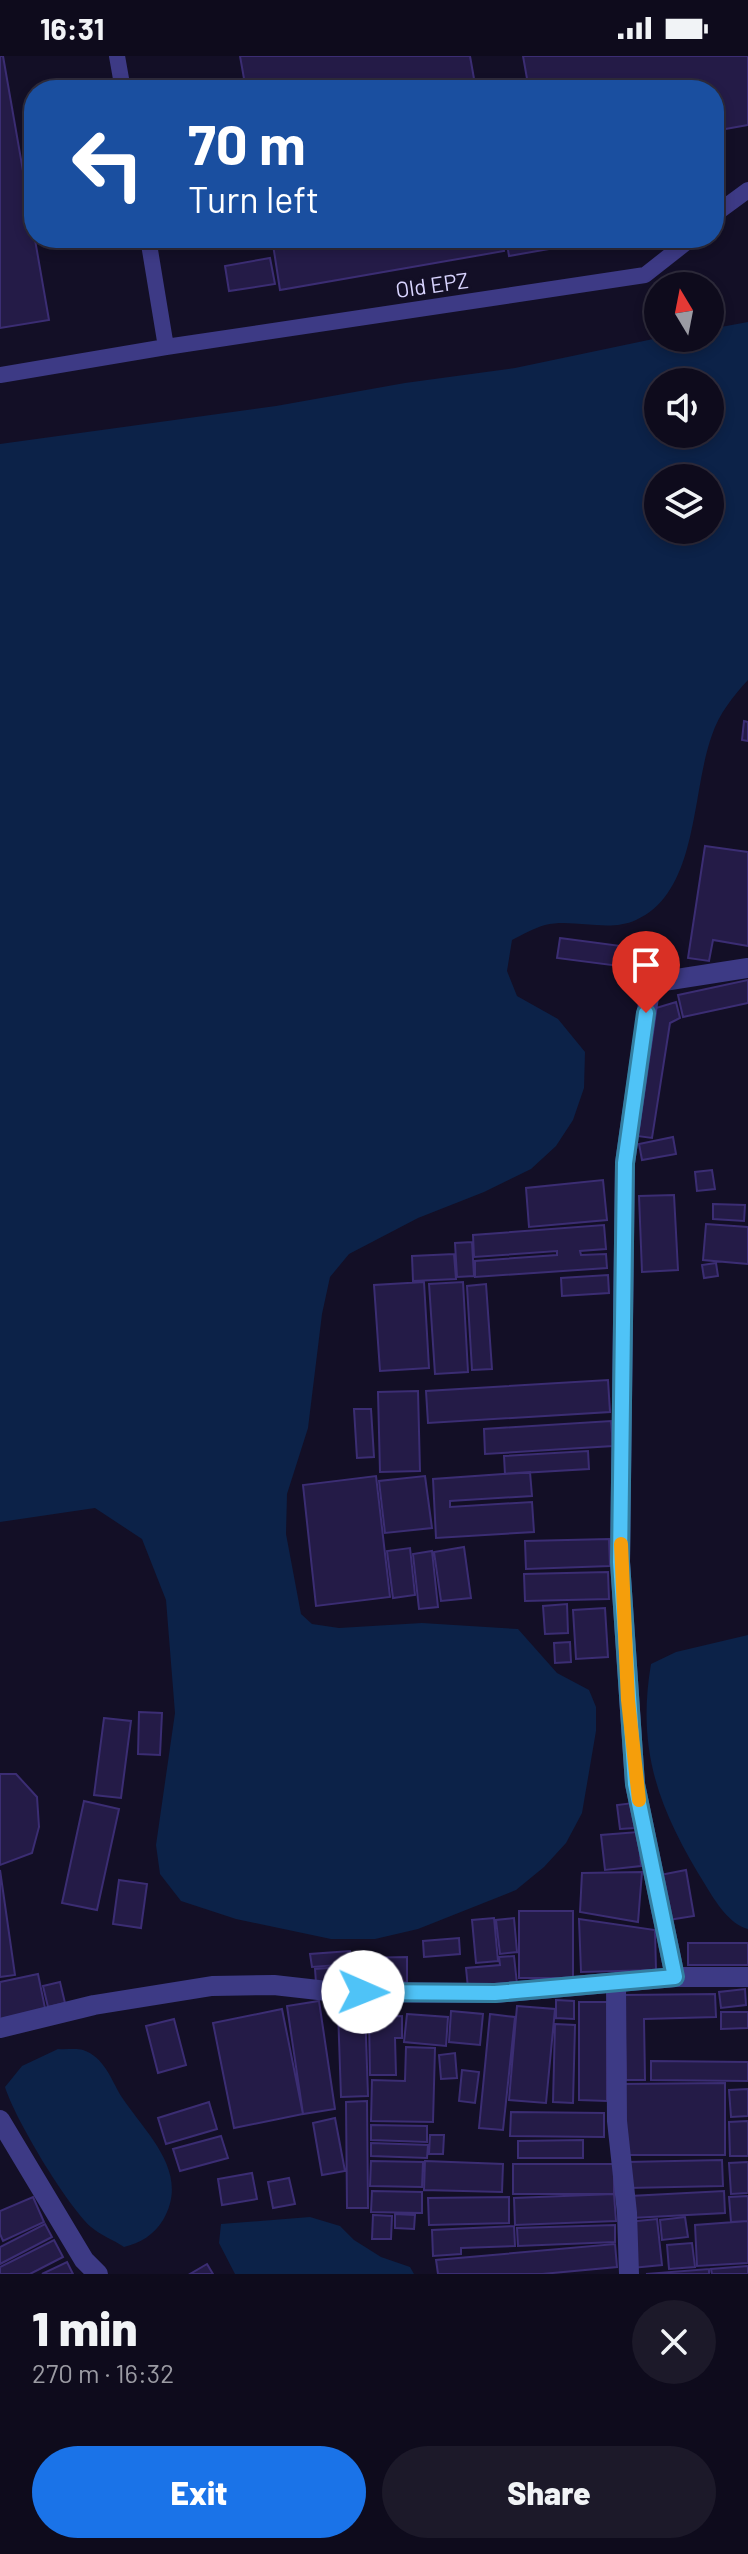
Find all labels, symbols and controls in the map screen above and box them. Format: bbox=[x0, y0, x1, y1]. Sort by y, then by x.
text: 16:31 bbox=[40, 10, 104, 46]
text: 70 m bbox=[188, 109, 306, 176]
icon: left bbox=[56, 112, 160, 216]
text: Turn left bbox=[188, 177, 319, 220]
street label: Old EPZ bbox=[394, 266, 470, 302]
north arrow bbox=[644, 272, 724, 352]
map controls bbox=[644, 272, 724, 544]
button: sound bbox=[644, 368, 724, 448]
button: layers bbox=[644, 464, 724, 544]
pin bbox=[612, 931, 680, 1013]
icon: arrive bbox=[624, 943, 668, 987]
position arrow bbox=[321, 1950, 405, 2034]
text: 1 min bbox=[32, 2298, 138, 2356]
button: close bbox=[632, 2300, 716, 2384]
text: 270 m · 16:32 bbox=[32, 2357, 174, 2388]
button: Exit bbox=[32, 2446, 366, 2538]
button: Share bbox=[382, 2446, 716, 2538]

